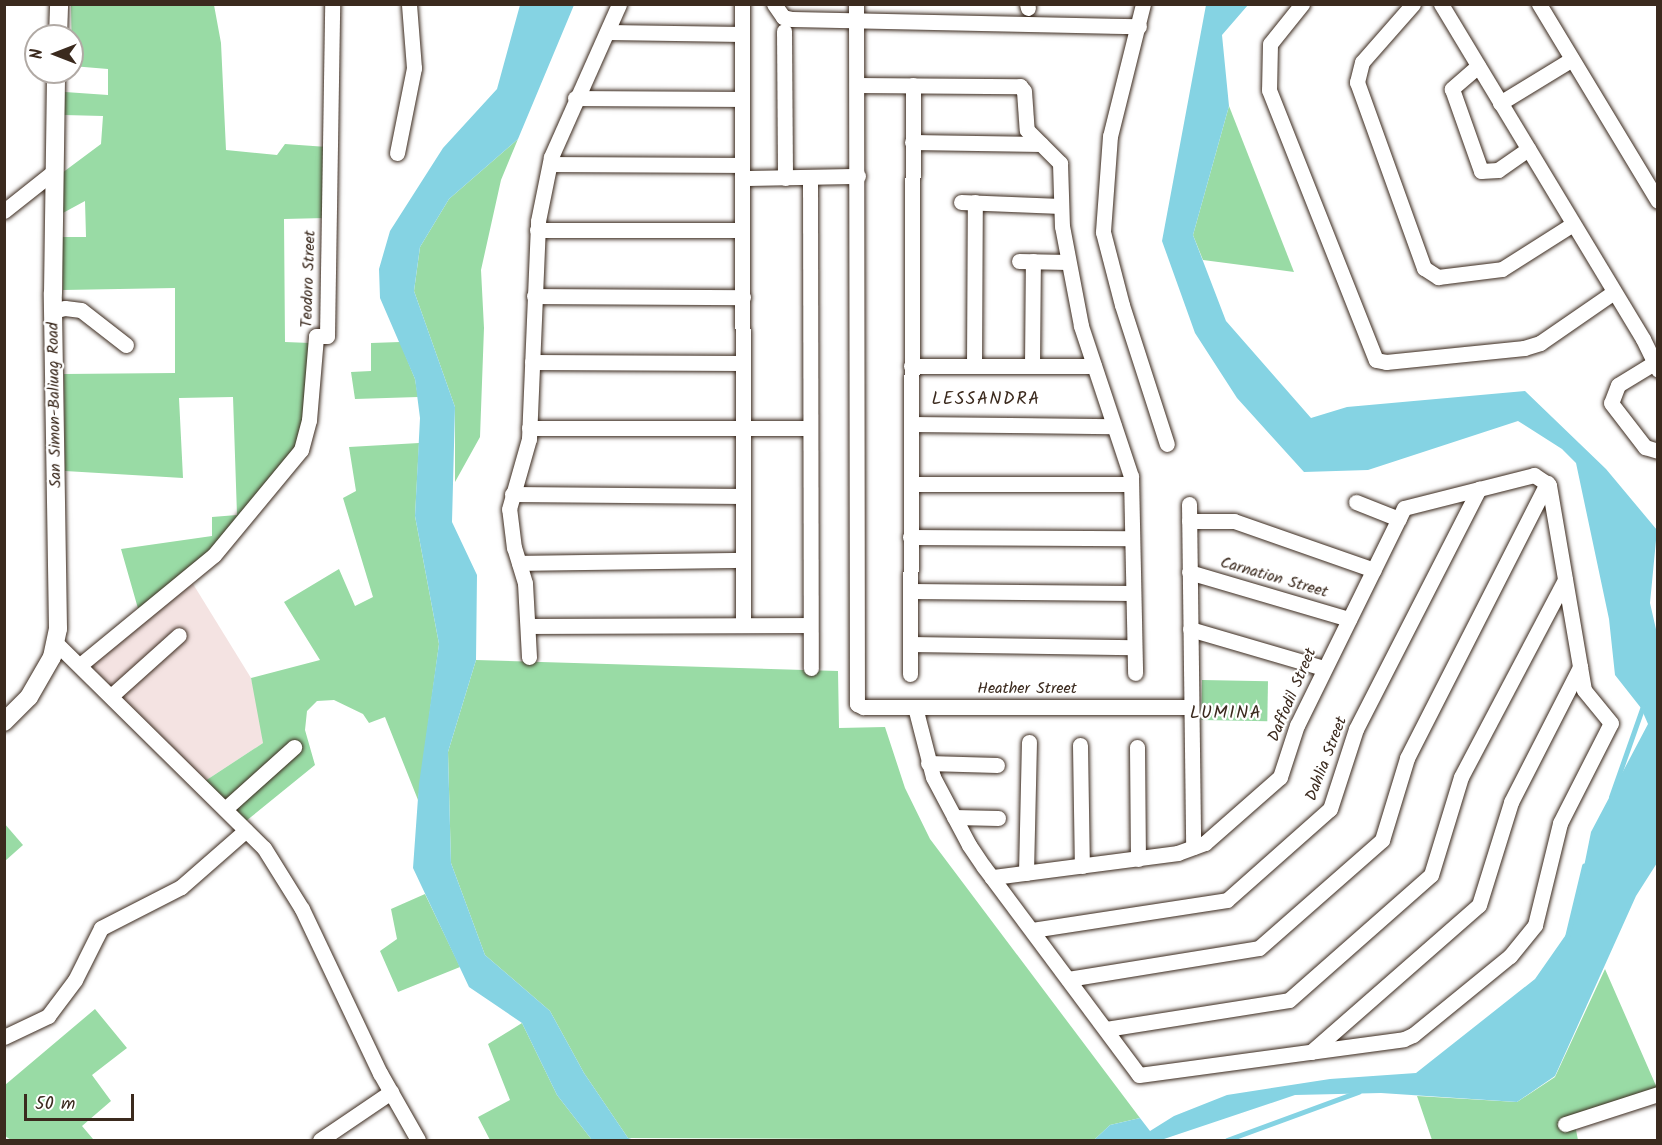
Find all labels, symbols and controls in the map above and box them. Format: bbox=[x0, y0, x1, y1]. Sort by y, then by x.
north arrow bbox=[24, 24, 84, 84]
text: N bbox=[25, 49, 50, 59]
street label: Teodoro Street bbox=[298, 230, 320, 328]
street label: San Simon-Baliuag Road bbox=[44, 322, 66, 488]
district label: LESSANDRA bbox=[931, 389, 1041, 411]
street label: Carnation Street bbox=[1218, 553, 1330, 603]
street label: Daffodil Street bbox=[1265, 645, 1321, 745]
street label: Heather Street bbox=[977, 679, 1077, 699]
district label: LUMINA bbox=[1190, 703, 1262, 725]
street label: Dahlia Street bbox=[1302, 714, 1352, 804]
scale bar bbox=[27, 1082, 136, 1120]
text: 50 m bbox=[35, 1090, 75, 1119]

